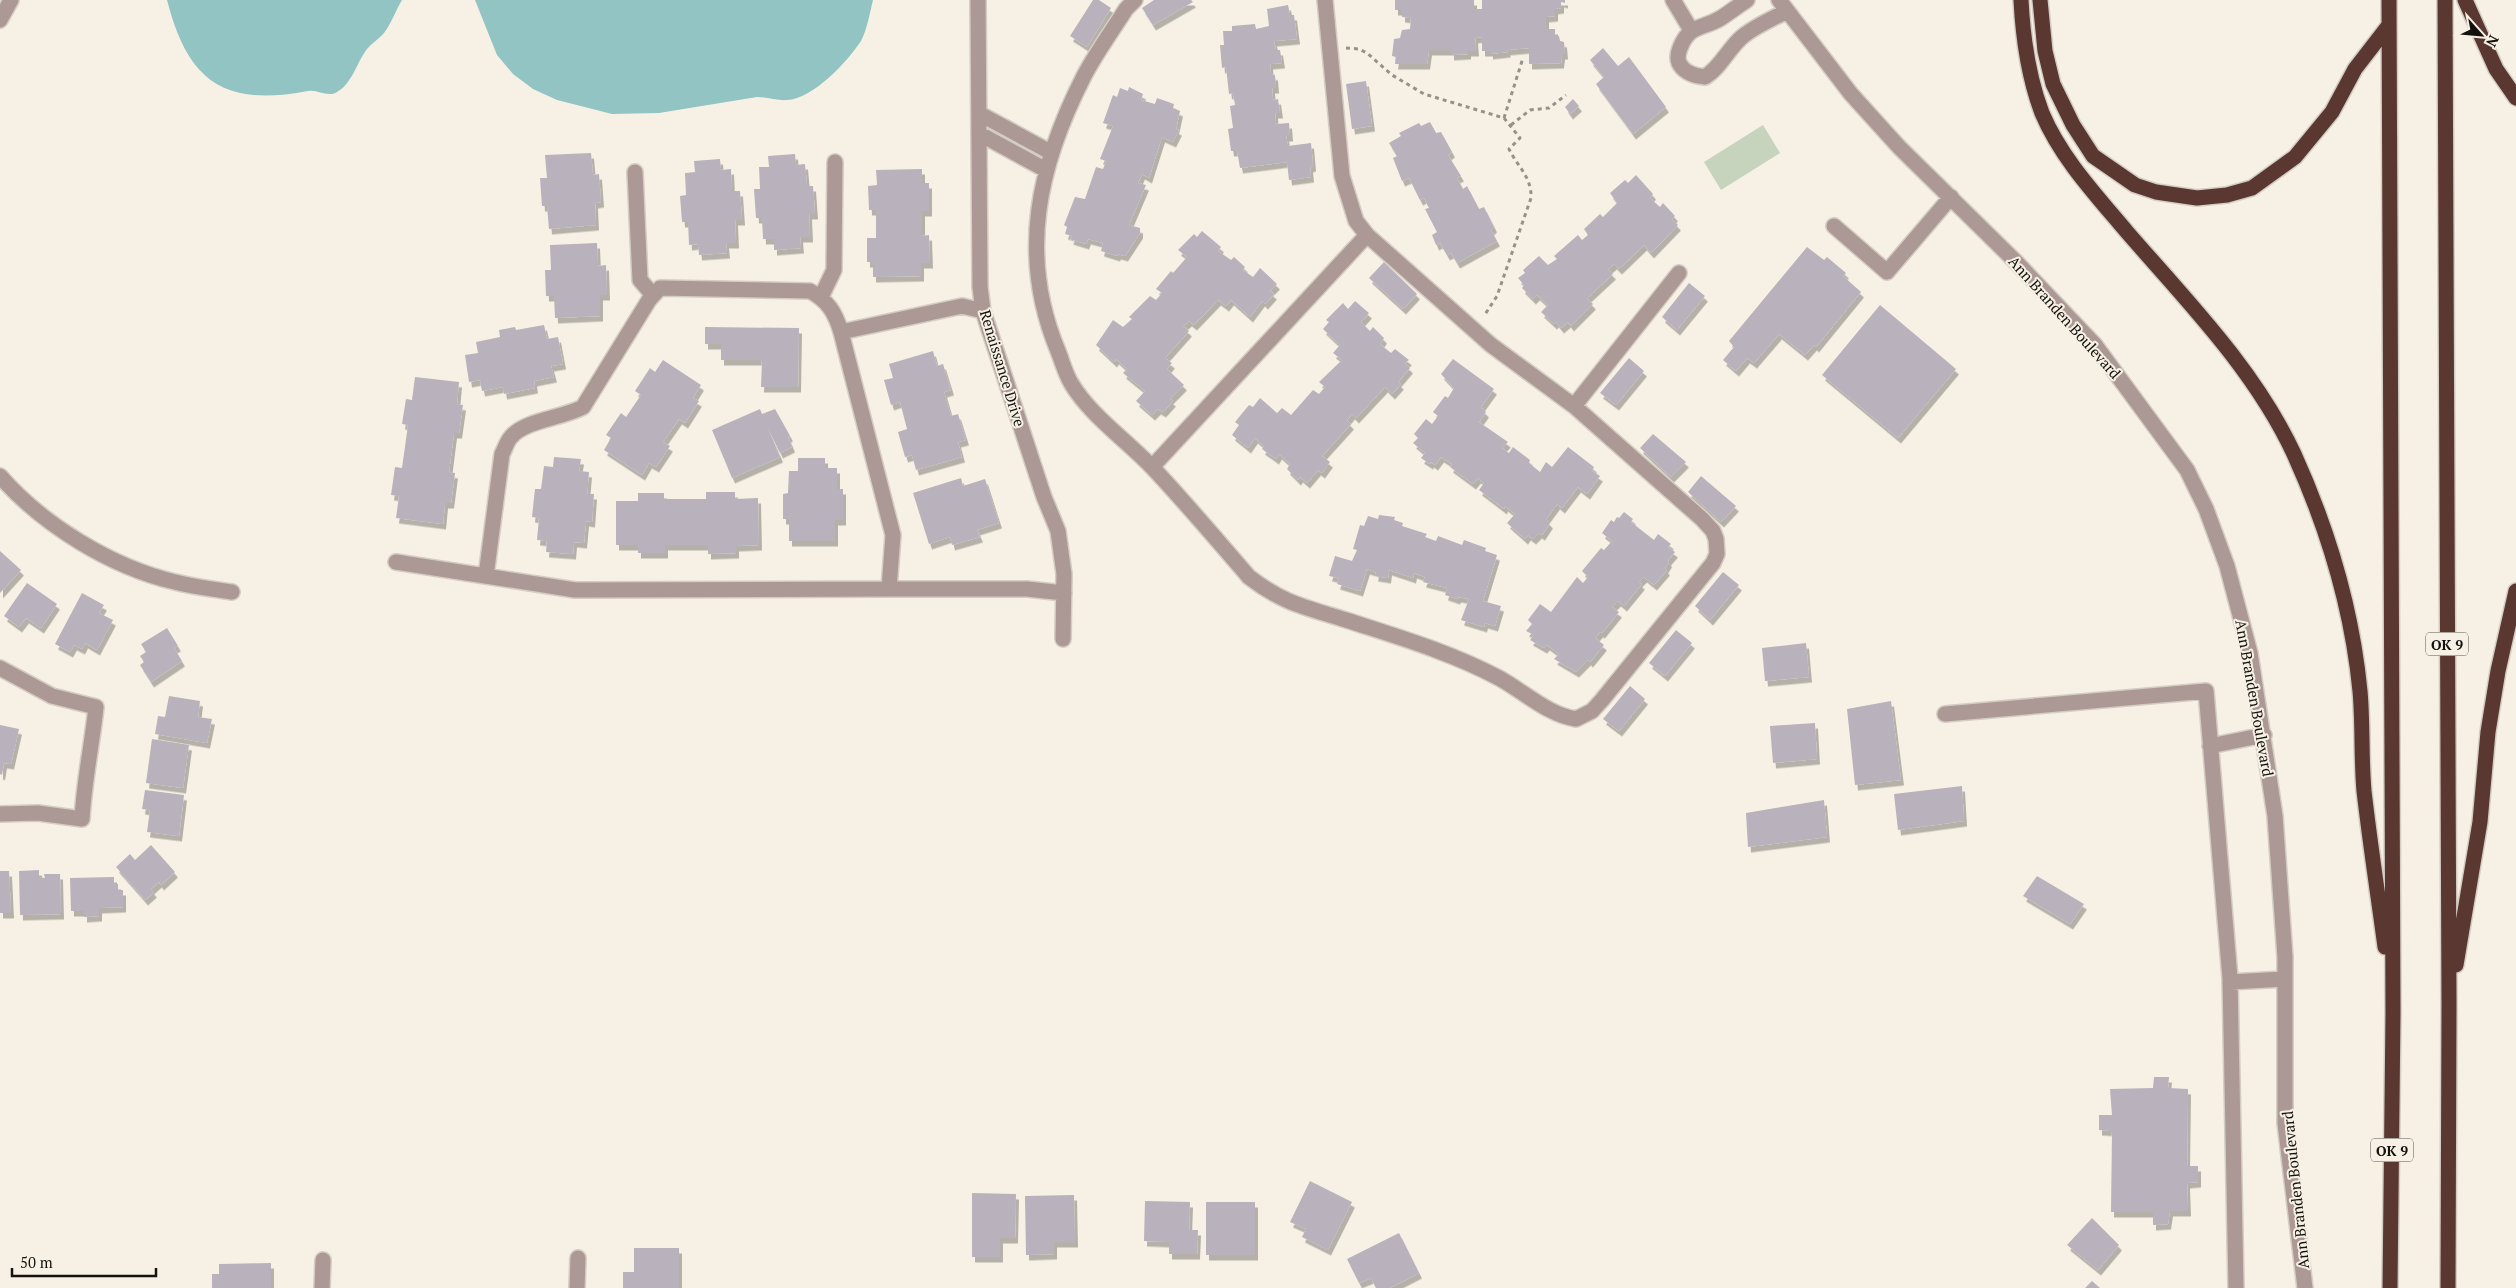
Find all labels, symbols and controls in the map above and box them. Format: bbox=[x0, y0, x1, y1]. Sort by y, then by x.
north arrow bbox=[2456, 10, 2506, 60]
text: N bbox=[2482, 32, 2504, 51]
street label: Ann Branden Boulevard bbox=[2004, 251, 2126, 383]
street label: Renaissance Drive bbox=[976, 307, 1030, 429]
street label: Ann Branden Boulevard bbox=[2231, 618, 2279, 778]
road number: OK 9 bbox=[2426, 633, 2468, 656]
street label: Ann Branden Boulevard bbox=[2277, 1110, 2313, 1270]
road number: OK 9 bbox=[2371, 1138, 2413, 1162]
scale bar bbox=[12, 1246, 156, 1278]
text: 50 m bbox=[20, 1252, 53, 1272]

